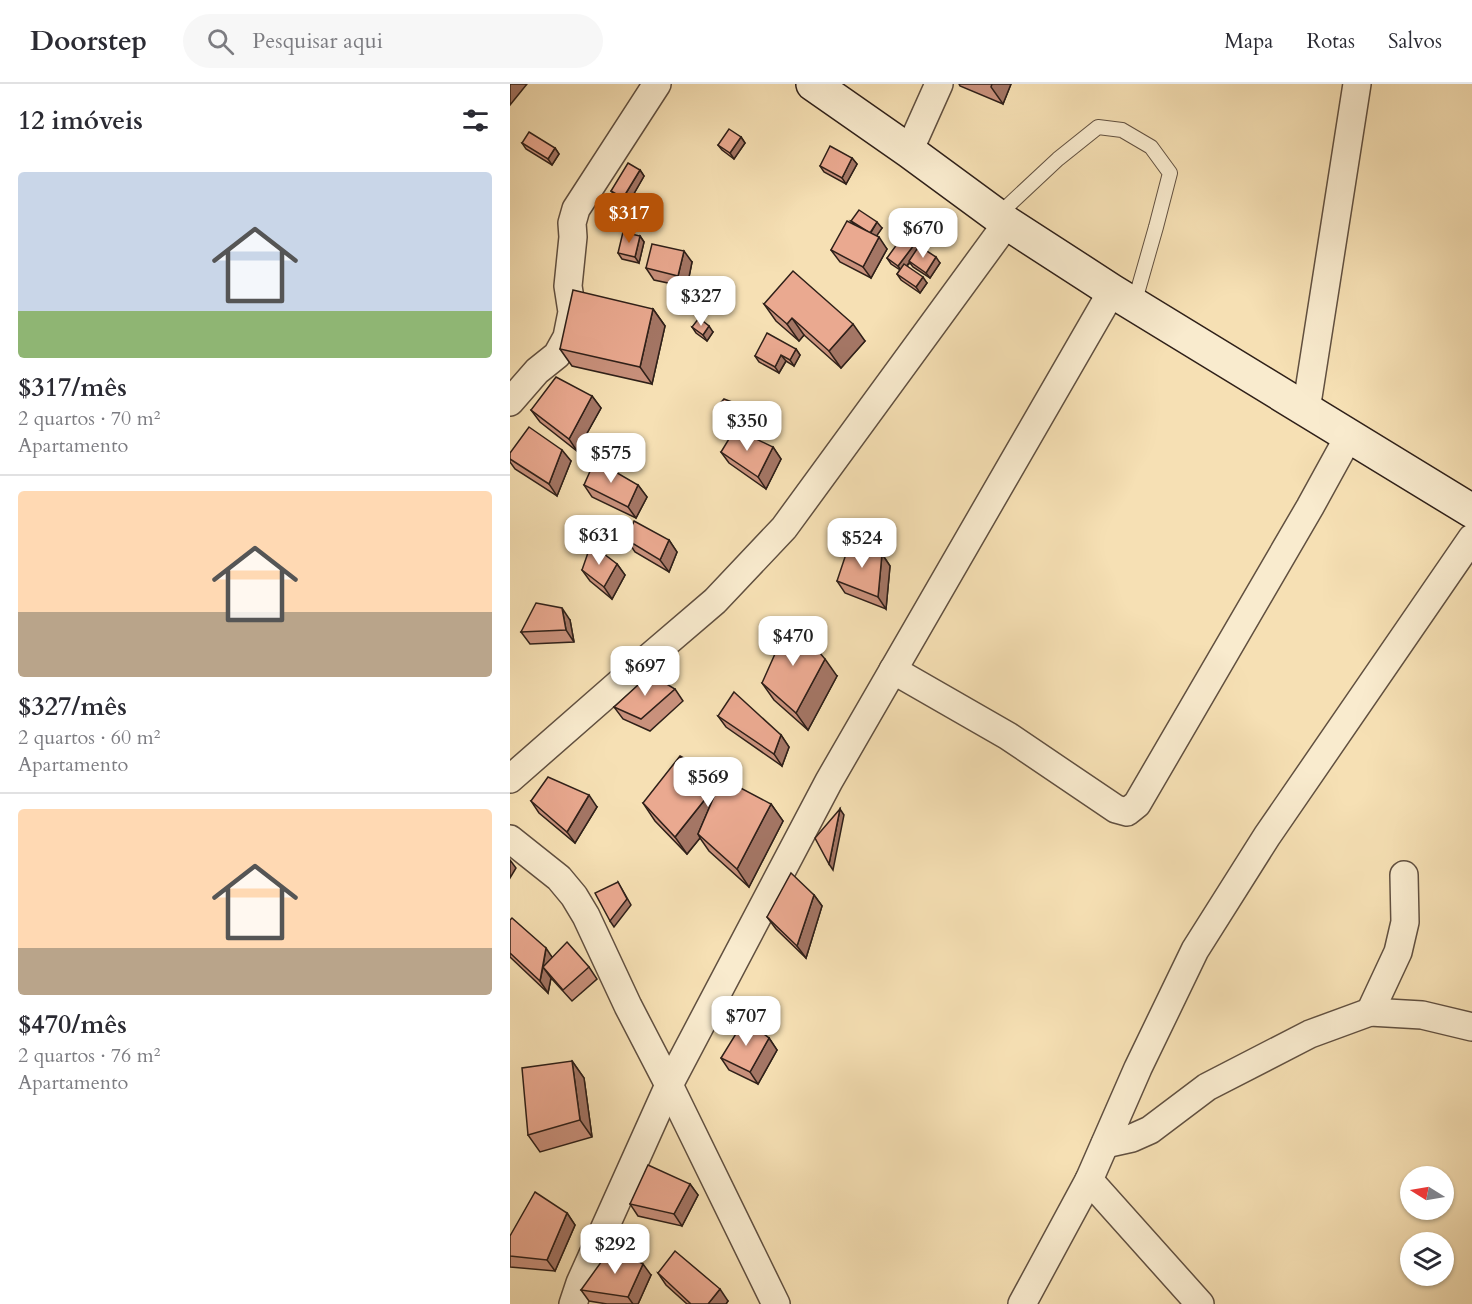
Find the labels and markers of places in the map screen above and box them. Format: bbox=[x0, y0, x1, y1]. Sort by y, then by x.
pin: $317 bbox=[593, 193, 665, 244]
pin: $670 bbox=[887, 208, 959, 259]
pin: $327 bbox=[665, 276, 737, 327]
pin: $350 bbox=[711, 401, 783, 452]
pin: $575 bbox=[575, 433, 647, 484]
pin: $631 bbox=[563, 515, 635, 566]
pin: $524 bbox=[826, 518, 898, 569]
pin: $470 bbox=[757, 616, 829, 667]
pin: $697 bbox=[609, 646, 681, 697]
pin: $569 bbox=[672, 757, 744, 808]
pin: $707 bbox=[710, 996, 782, 1047]
pin: $292 bbox=[579, 1224, 651, 1275]

